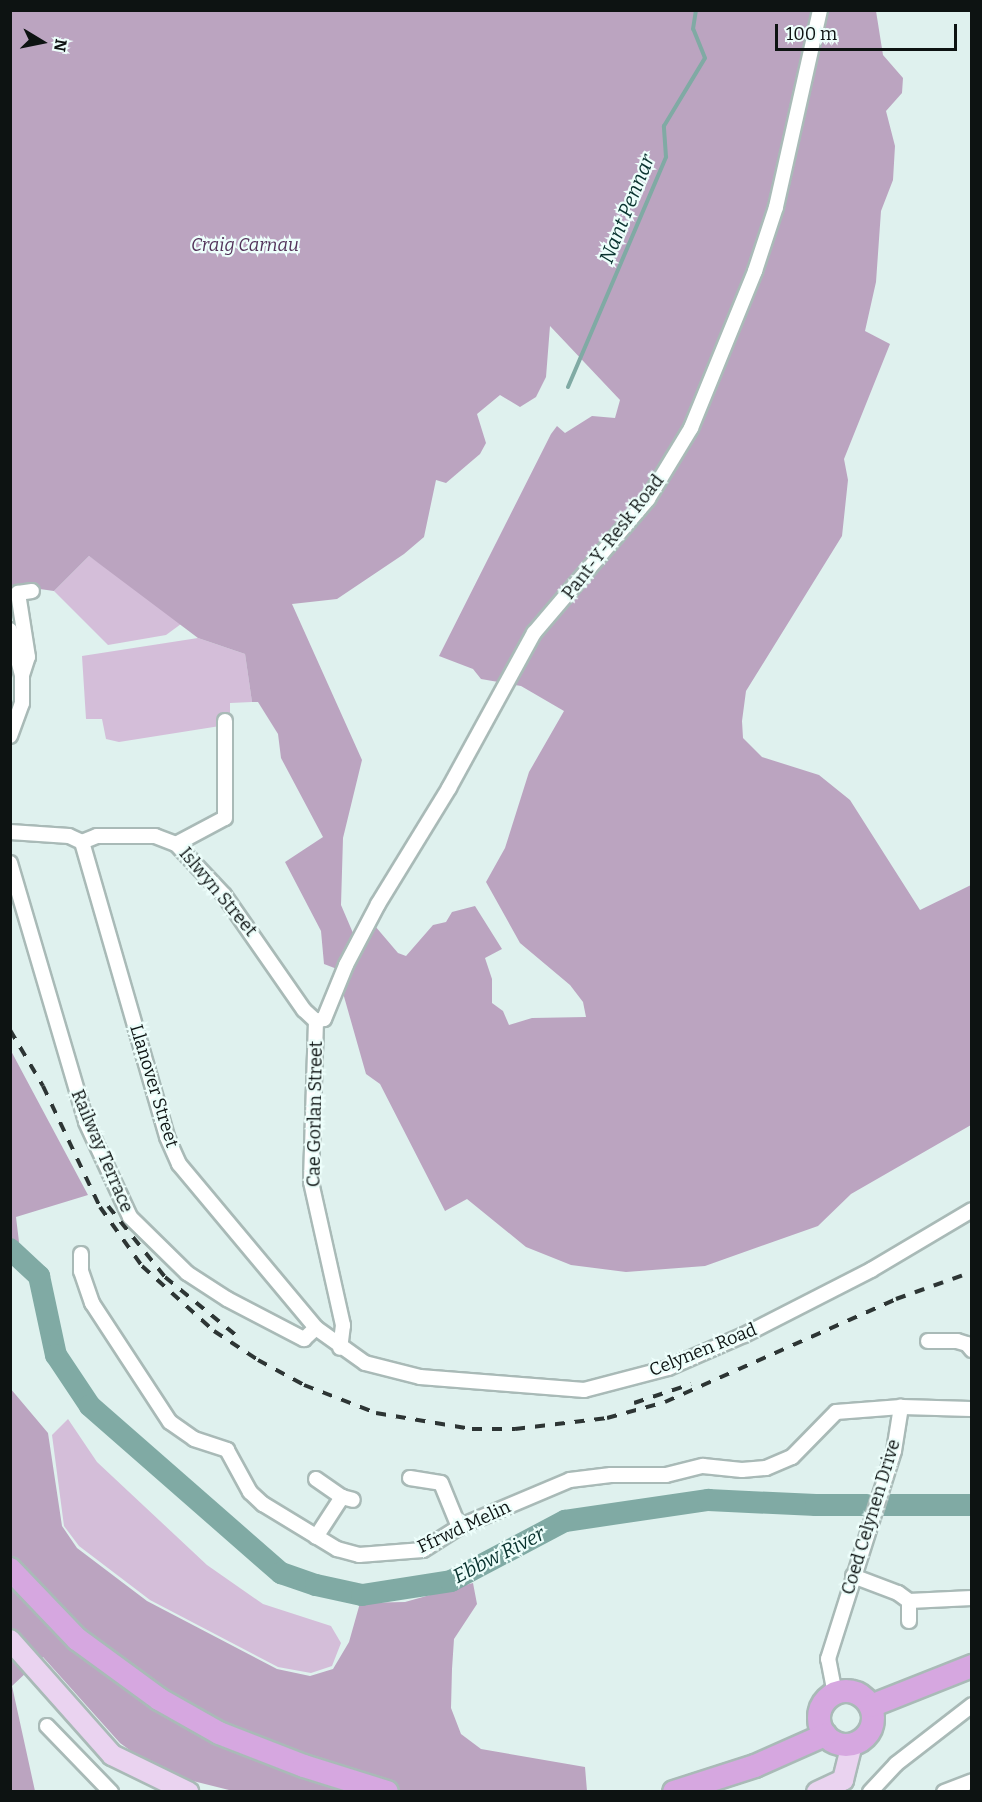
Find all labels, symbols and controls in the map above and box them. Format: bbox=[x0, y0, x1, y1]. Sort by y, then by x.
north arrow bbox=[12, 12, 72, 72]
scale bar bbox=[778, 12, 960, 50]
text: 100 m bbox=[786, 23, 837, 45]
text: N bbox=[50, 37, 71, 53]
water label: Nant Pennar bbox=[594, 151, 660, 267]
park label: Craig Carnau bbox=[191, 234, 299, 256]
street label: Pant-Y-Resk Road bbox=[558, 470, 668, 604]
street label: Islwyn Street bbox=[175, 843, 261, 941]
street label: Llanover Street bbox=[125, 1022, 183, 1150]
street label: Cae Gorlan Street bbox=[303, 1041, 327, 1187]
street label: Railway Terrace bbox=[66, 1086, 138, 1216]
street label: Celynen Road bbox=[646, 1319, 760, 1381]
street label: Coed Celynen Drive bbox=[837, 1437, 905, 1597]
street label: Ffrwd Melin bbox=[414, 1496, 514, 1558]
water label: Ebbw River bbox=[449, 1522, 549, 1588]

